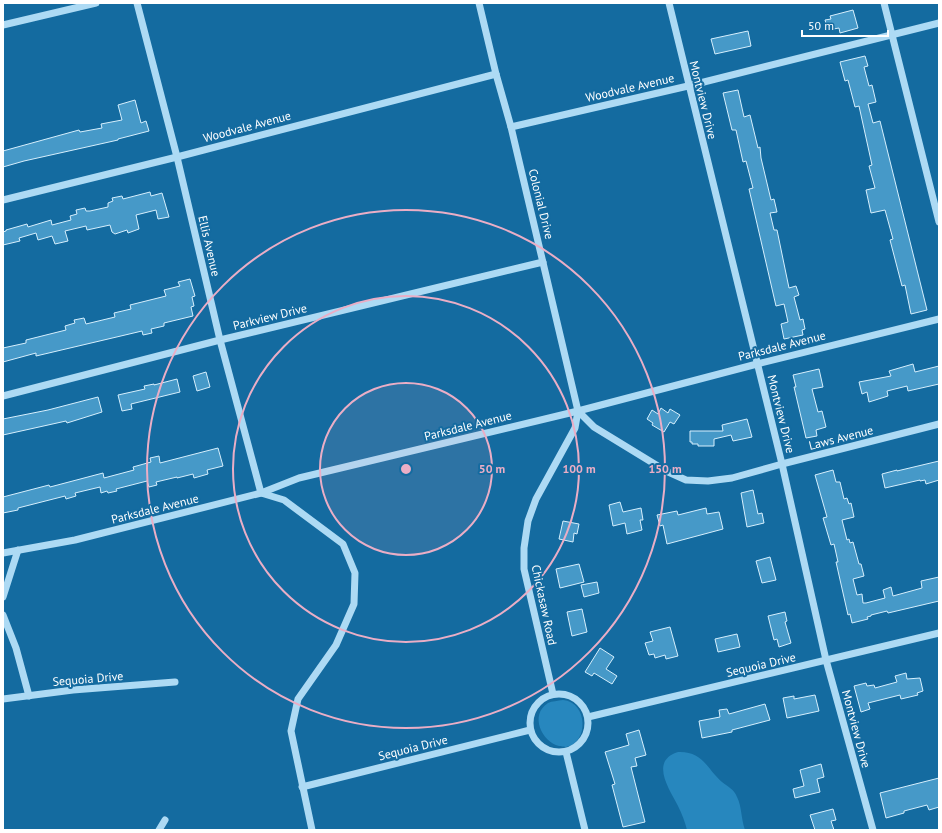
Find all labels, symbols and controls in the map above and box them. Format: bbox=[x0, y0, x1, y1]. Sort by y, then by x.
scale bar bbox=[802, 12, 888, 38]
text: 50 m bbox=[808, 18, 834, 33]
street label: Montview Drive bbox=[687, 59, 720, 141]
street label: Woodvale Avenue bbox=[584, 70, 676, 105]
street label: Woodvale Avenue bbox=[201, 108, 292, 145]
street label: Colonial Drive bbox=[525, 167, 557, 241]
street label: Ellis Avenue bbox=[195, 214, 224, 278]
street label: Parkview Drive bbox=[231, 300, 308, 333]
street label: Parksdale Avenue bbox=[737, 327, 827, 364]
street label: Montview Drive bbox=[765, 373, 798, 455]
street label: Parksdale Avenue bbox=[423, 407, 513, 444]
street label: Laws Avenue bbox=[807, 422, 875, 453]
text: 50 m bbox=[479, 461, 505, 476]
text: 100 m bbox=[562, 461, 596, 476]
text: 150 m bbox=[648, 461, 682, 476]
centre of rings bbox=[399, 462, 413, 476]
street label: Parksdale Avenue bbox=[110, 490, 200, 527]
street label: Chickasaw Road bbox=[529, 563, 560, 647]
street label: Sequoia Drive bbox=[725, 649, 797, 680]
street label: Sequoia Drive bbox=[52, 668, 124, 689]
street label: Montview Drive bbox=[839, 688, 874, 770]
street label: Sequoia Drive bbox=[377, 732, 449, 763]

